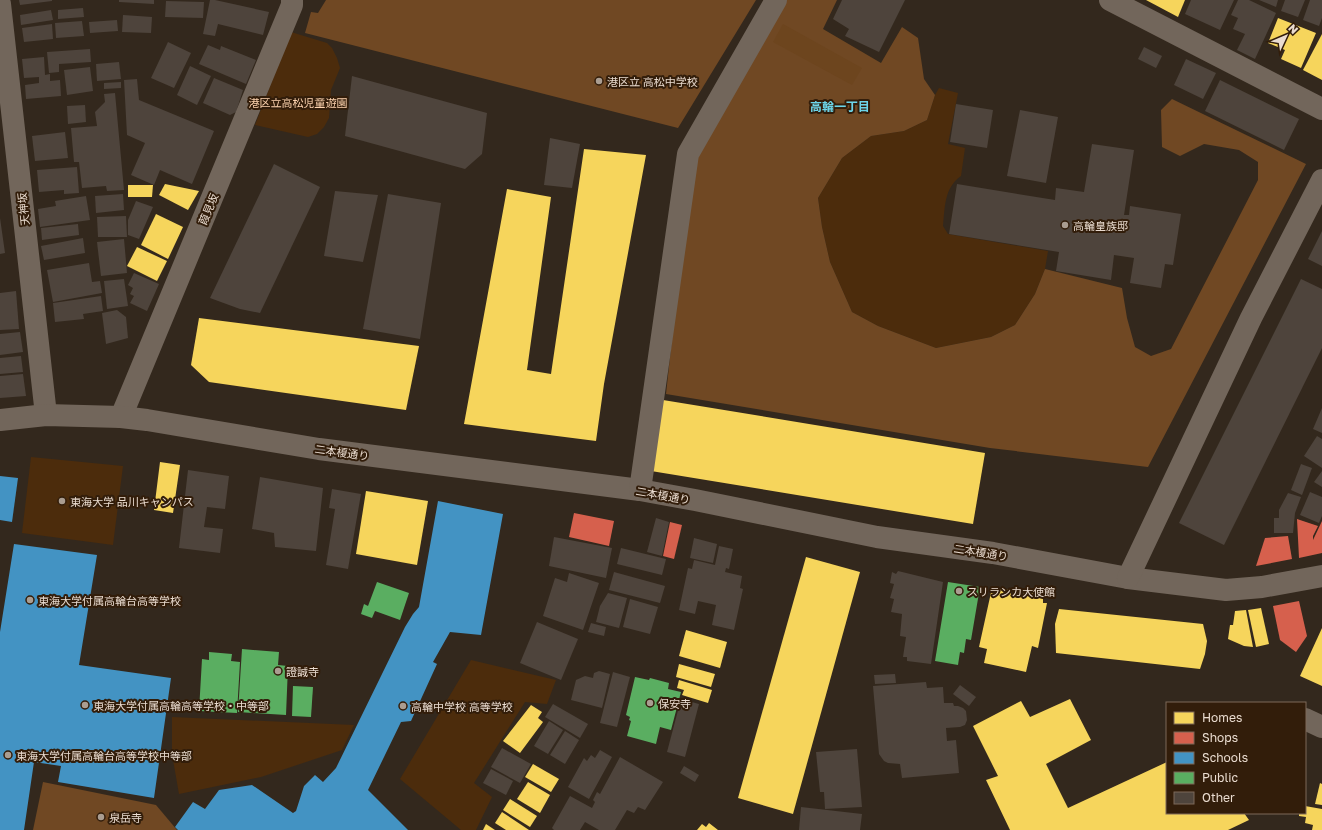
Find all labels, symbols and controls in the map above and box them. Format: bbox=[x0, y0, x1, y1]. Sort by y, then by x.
north arrow bbox=[1266, 16, 1306, 56]
text: N bbox=[1286, 21, 1301, 36]
place label: 港区立 高松中学校 bbox=[607, 75, 698, 88]
marker: 港区立 高松中学校 bbox=[594, 76, 604, 86]
park label: 港区立高松児童遊園 bbox=[249, 96, 348, 109]
district label: 高輪一丁目 bbox=[810, 99, 870, 114]
street label: 葭見坂 bbox=[196, 191, 220, 227]
street label: 天神坂 bbox=[15, 192, 31, 226]
place label: 高輪皇族邸 bbox=[1073, 219, 1128, 232]
marker: 高輪皇族邸 bbox=[1060, 220, 1070, 230]
street label: 二本榎通り bbox=[314, 442, 370, 462]
street label: 二本榎通り bbox=[635, 484, 691, 506]
place label: 東海大学 品川キャンパス bbox=[70, 495, 194, 508]
marker: 東海大学 品川キャンパス bbox=[57, 496, 67, 506]
street label: 二本榎通り bbox=[953, 541, 1009, 563]
place label: スリランカ大使館 bbox=[967, 585, 1055, 598]
marker: スリランカ大使館 bbox=[954, 586, 964, 596]
place label: 東海大学付属高輪台高等学校 bbox=[38, 594, 181, 607]
marker: 東海大学付属高輪台高等学校 bbox=[25, 595, 35, 605]
place label: 證誠寺 bbox=[286, 665, 319, 678]
marker: 證誠寺 bbox=[273, 666, 283, 676]
place label: 保安寺 bbox=[658, 697, 691, 710]
marker: 保安寺 bbox=[645, 698, 655, 708]
place label: 東海大学付属高輪高等学校・中等部 bbox=[93, 699, 269, 712]
marker: 東海大学付属高輪高等学校・中等部 bbox=[80, 700, 90, 710]
place label: 高輪中学校 高等学校 bbox=[411, 700, 513, 713]
marker: 高輪中学校 高等学校 bbox=[398, 701, 408, 711]
legend bbox=[1166, 702, 1306, 814]
text: Homes bbox=[1202, 710, 1242, 725]
text: Shops bbox=[1202, 730, 1238, 745]
place label: 東海大学付属高輪台高等学校中等部 bbox=[16, 749, 192, 762]
marker: 東海大学付属高輪台高等学校中等部 bbox=[3, 750, 13, 760]
text: Schools bbox=[1202, 750, 1248, 765]
text: Public bbox=[1202, 770, 1239, 785]
text: Other bbox=[1202, 790, 1235, 805]
place label: 泉岳寺 bbox=[109, 811, 142, 824]
marker: 泉岳寺 bbox=[96, 812, 106, 822]

